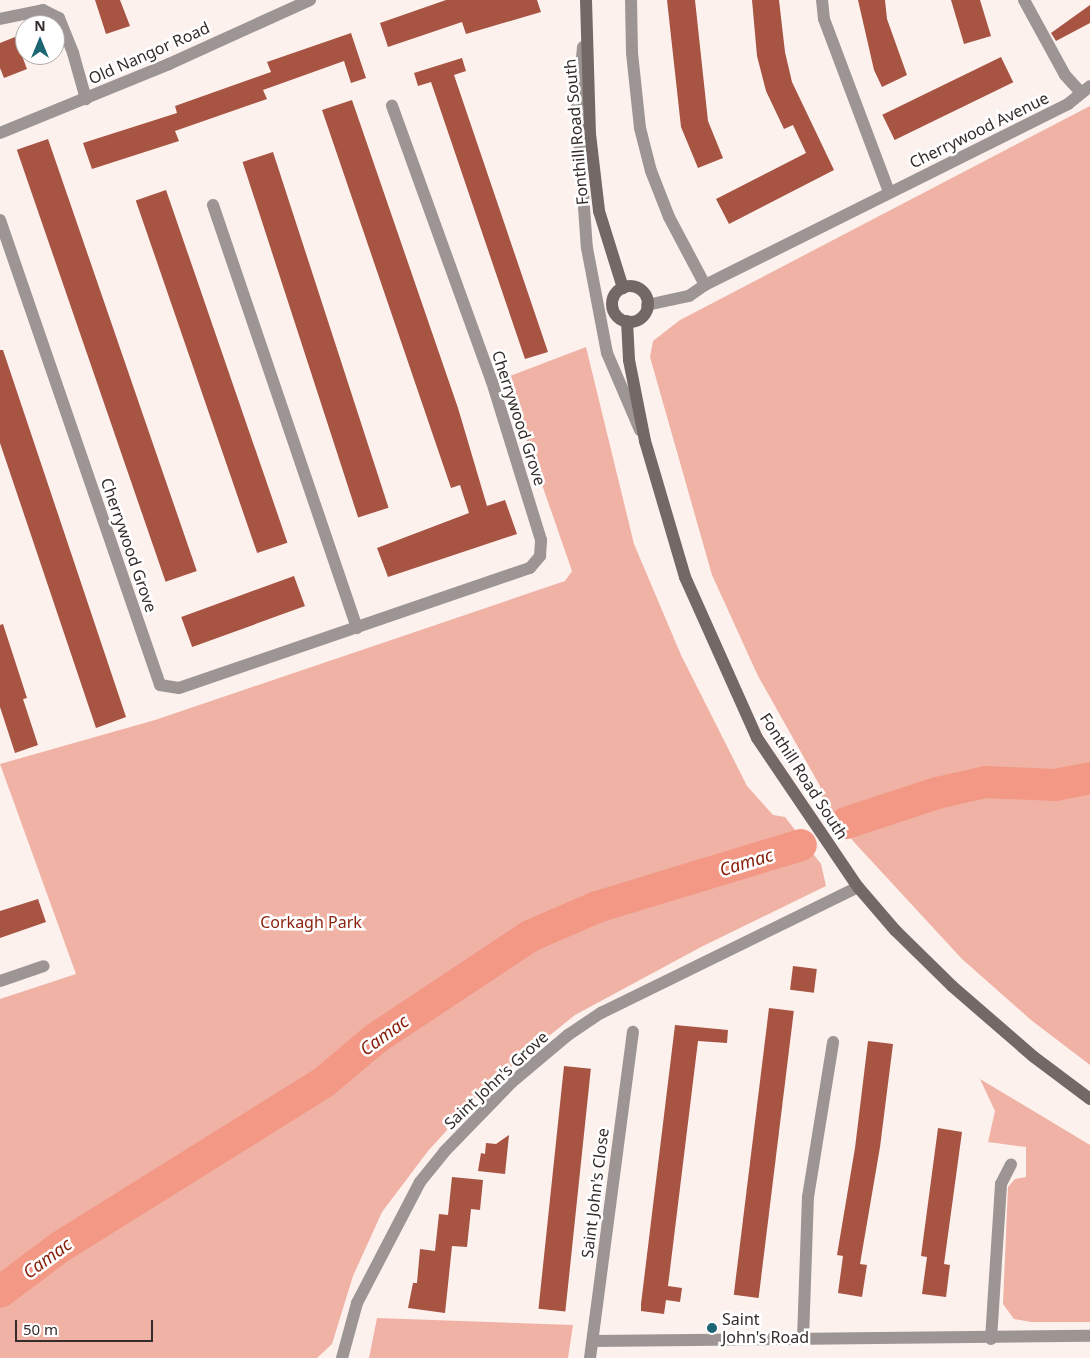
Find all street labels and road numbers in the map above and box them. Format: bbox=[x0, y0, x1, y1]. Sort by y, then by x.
street label: Old Nangor Road bbox=[86, 18, 212, 88]
street label: Fonthill Road South bbox=[560, 58, 592, 206]
street label: Cherrywood Avenue bbox=[906, 88, 1052, 172]
street label: Cherrywood Grove bbox=[488, 348, 550, 488]
street label: Cherrywood Grove bbox=[97, 475, 161, 615]
street label: Fonthill Road South bbox=[756, 709, 852, 843]
street label: Saint John's Grove bbox=[440, 1027, 552, 1133]
street label: Saint John's Close bbox=[577, 1127, 613, 1259]

